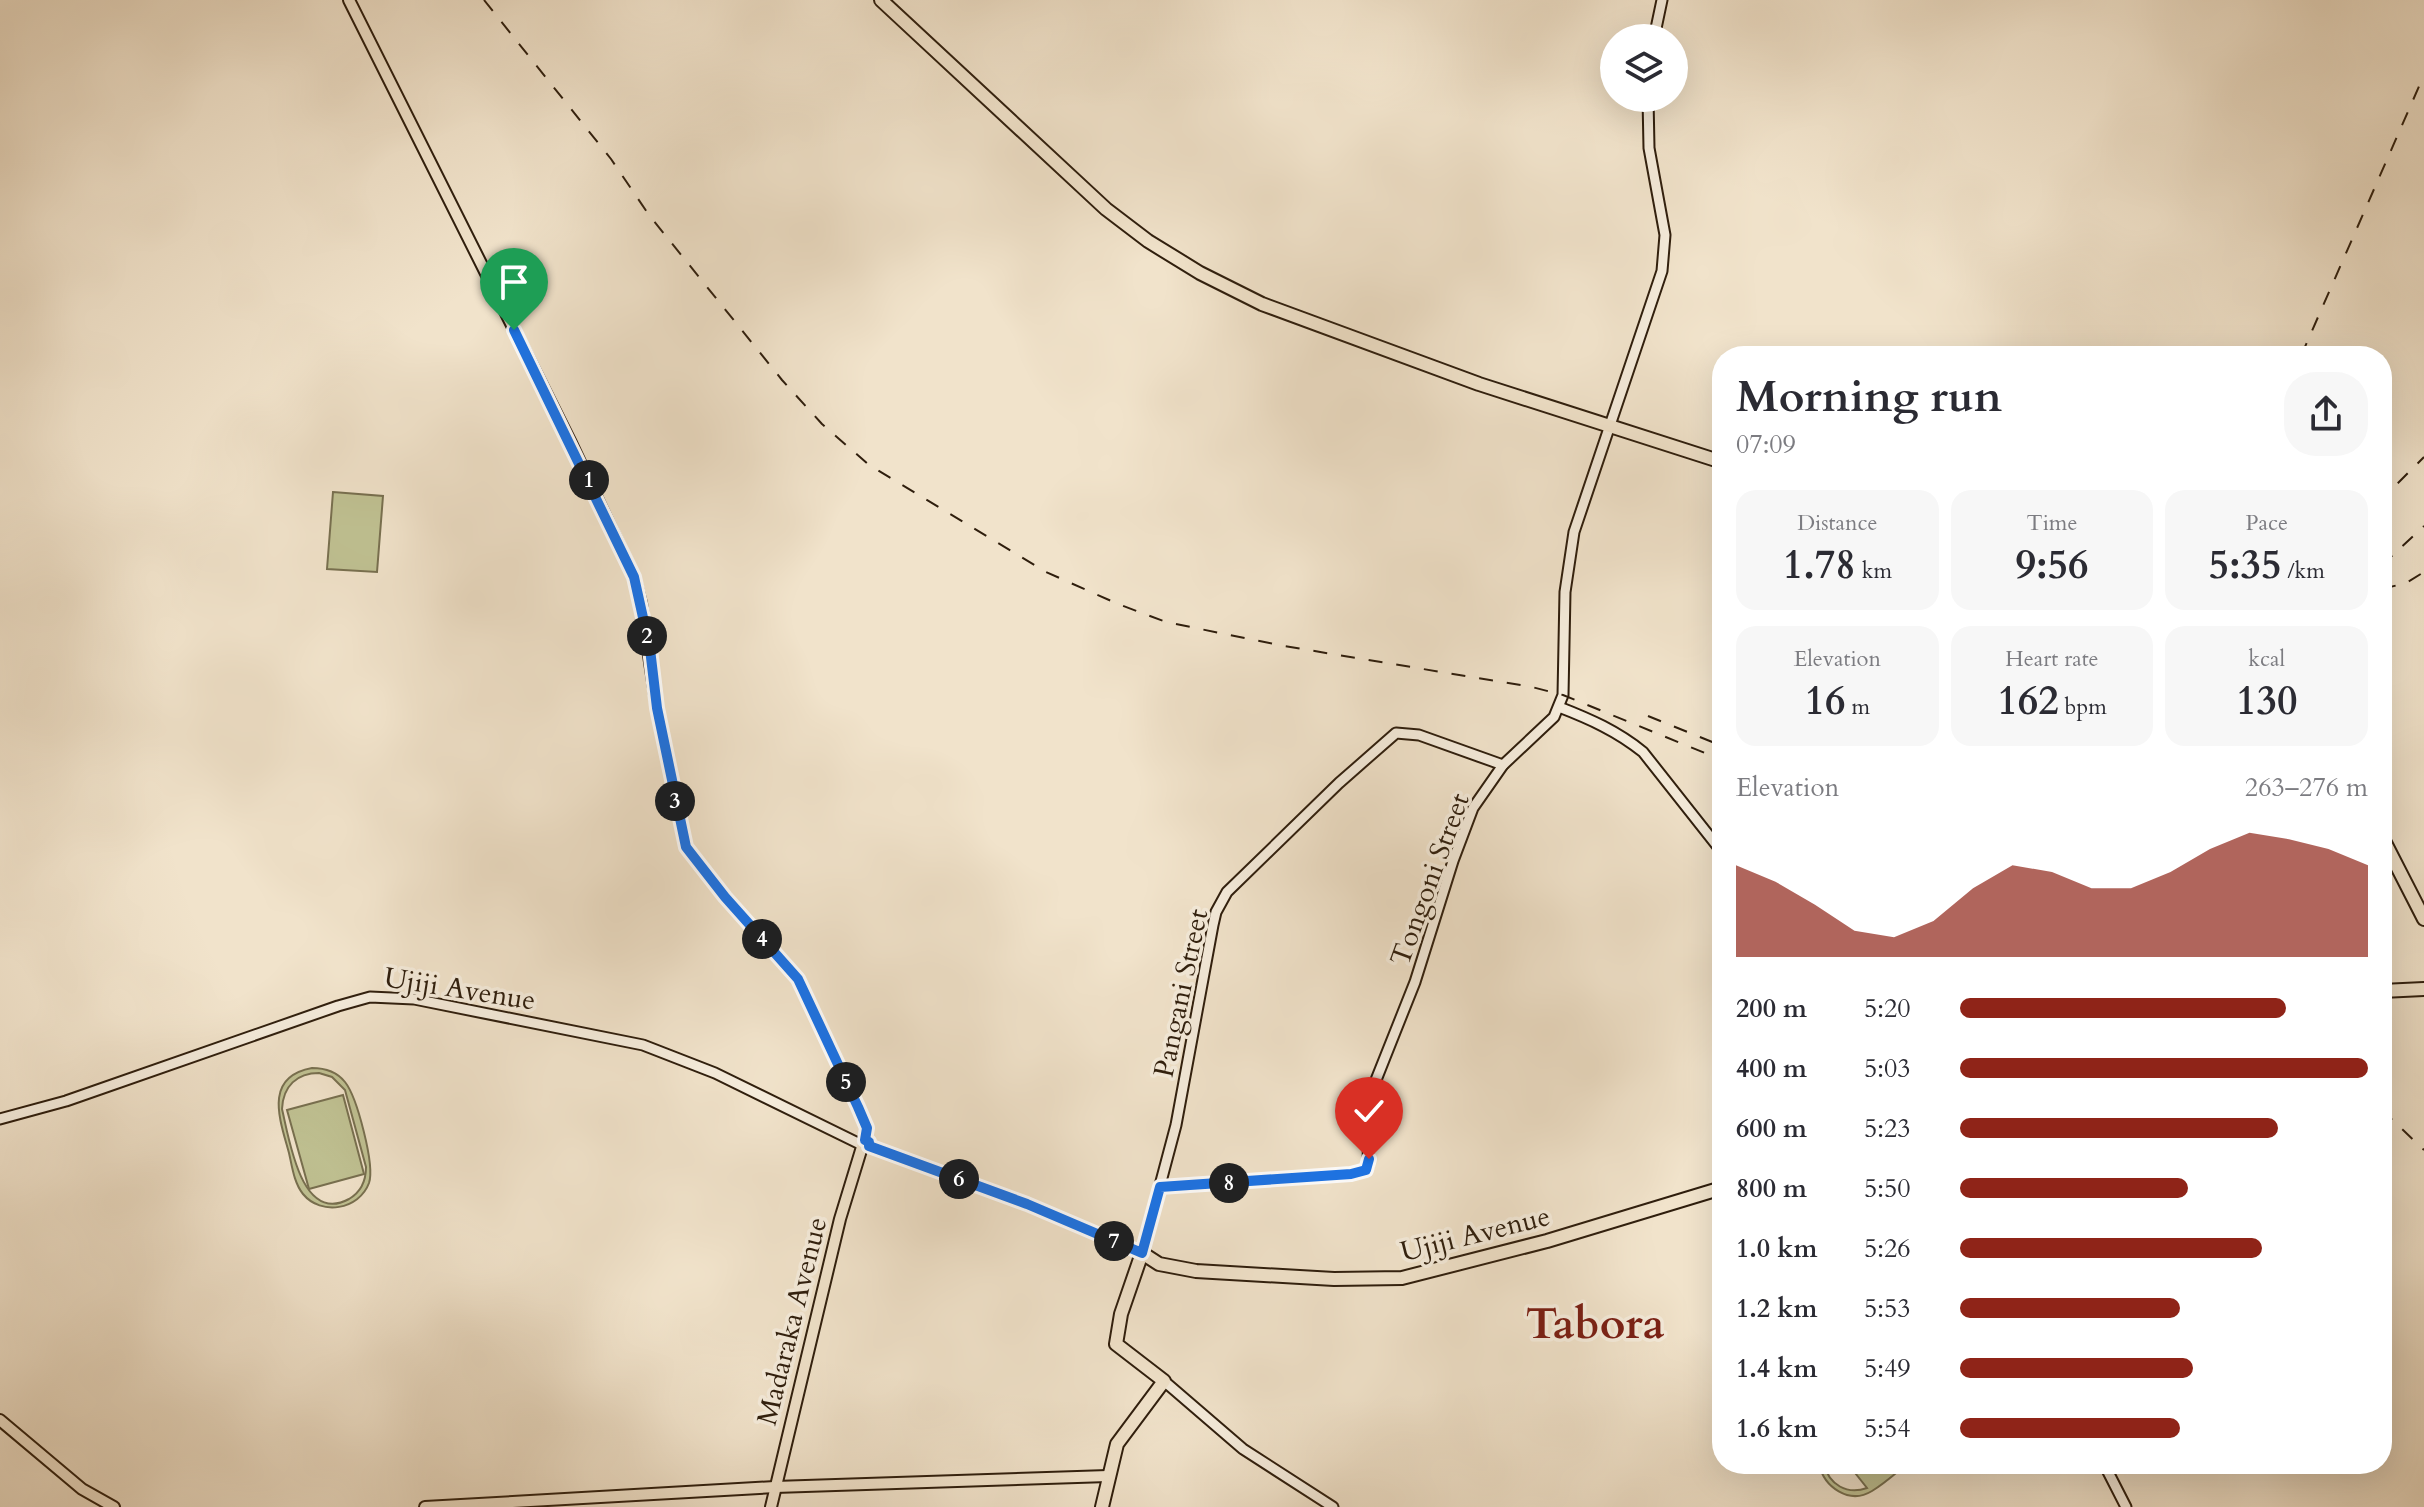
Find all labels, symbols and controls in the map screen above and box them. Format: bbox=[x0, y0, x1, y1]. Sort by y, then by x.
map controls bbox=[1600, 24, 1688, 112]
button: layers bbox=[1600, 24, 1688, 112]
pin bbox=[480, 248, 548, 330]
icon: arrive bbox=[492, 260, 536, 304]
text: Morning run bbox=[1736, 367, 2002, 427]
button: share bbox=[2284, 372, 2368, 456]
text: 07:09 bbox=[1736, 427, 1796, 462]
pin: 1 bbox=[569, 460, 609, 500]
text: 1 bbox=[583, 465, 595, 495]
text: Distance bbox=[1797, 508, 1878, 538]
text: Time bbox=[2027, 508, 2077, 538]
text: Pace bbox=[2245, 508, 2288, 538]
text: 1.78 bbox=[1783, 538, 1856, 593]
text: 9:56 bbox=[2015, 538, 2089, 593]
text: 5:35 bbox=[2208, 538, 2281, 593]
text: km bbox=[1856, 556, 1892, 586]
text: /km bbox=[2281, 556, 2325, 586]
pin: 2 bbox=[627, 616, 667, 656]
text: 2 bbox=[641, 621, 653, 651]
text: Elevation bbox=[1794, 644, 1881, 674]
text: Heart rate bbox=[2005, 644, 2099, 674]
text: kcal bbox=[2248, 644, 2285, 674]
text: 16 bbox=[1805, 674, 1846, 729]
text: 162 bbox=[1997, 674, 2059, 729]
text: 130 bbox=[2236, 674, 2297, 729]
text: m bbox=[1846, 692, 1870, 722]
text: bpm bbox=[2059, 692, 2107, 722]
text: Elevation bbox=[1736, 770, 1839, 805]
text: 263–276 m bbox=[2245, 770, 2368, 805]
pin: 3 bbox=[655, 781, 695, 821]
text: 3 bbox=[669, 786, 681, 816]
street label: Tongoni Street bbox=[1381, 788, 1479, 971]
street label: Pangani Street bbox=[1145, 905, 1217, 1081]
pin: 4 bbox=[742, 919, 782, 959]
text: 4 bbox=[756, 924, 768, 954]
street label: Ujiji Avenue bbox=[381, 958, 538, 1020]
text: 200 m bbox=[1736, 991, 1807, 1026]
text: 5:20 bbox=[1864, 991, 1911, 1026]
text: 400 m bbox=[1736, 1051, 1807, 1086]
text: 5:03 bbox=[1864, 1051, 1911, 1086]
pin: 5 bbox=[826, 1062, 866, 1102]
text: 5 bbox=[840, 1067, 852, 1097]
pin bbox=[1335, 1077, 1403, 1159]
icon: check bbox=[1347, 1089, 1391, 1133]
text: 600 m bbox=[1736, 1111, 1807, 1146]
text: 5:23 bbox=[1864, 1111, 1911, 1146]
pin: 6 bbox=[939, 1159, 979, 1199]
pin: 8 bbox=[1209, 1163, 1249, 1203]
text: 6 bbox=[953, 1164, 965, 1194]
text: 8 bbox=[1223, 1168, 1235, 1198]
text: 800 m bbox=[1736, 1171, 1807, 1206]
text: 5:50 bbox=[1864, 1171, 1911, 1206]
street label: Ujiji Avenue bbox=[1397, 1197, 1554, 1271]
street label: Madaraka Avenue bbox=[748, 1213, 836, 1429]
pin: 7 bbox=[1094, 1221, 1134, 1261]
text: 7 bbox=[1108, 1226, 1120, 1256]
text: 1.0 km bbox=[1736, 1231, 1817, 1266]
text: 5:26 bbox=[1864, 1231, 1911, 1266]
text: 1.2 km bbox=[1736, 1291, 1817, 1326]
text: 5:53 bbox=[1864, 1291, 1911, 1326]
district label: Tabora bbox=[1525, 1294, 1665, 1354]
text: 1.4 km bbox=[1736, 1351, 1817, 1386]
text: 5:49 bbox=[1864, 1351, 1911, 1386]
text: 1.6 km bbox=[1736, 1411, 1817, 1446]
text: 5:54 bbox=[1864, 1411, 1911, 1446]

